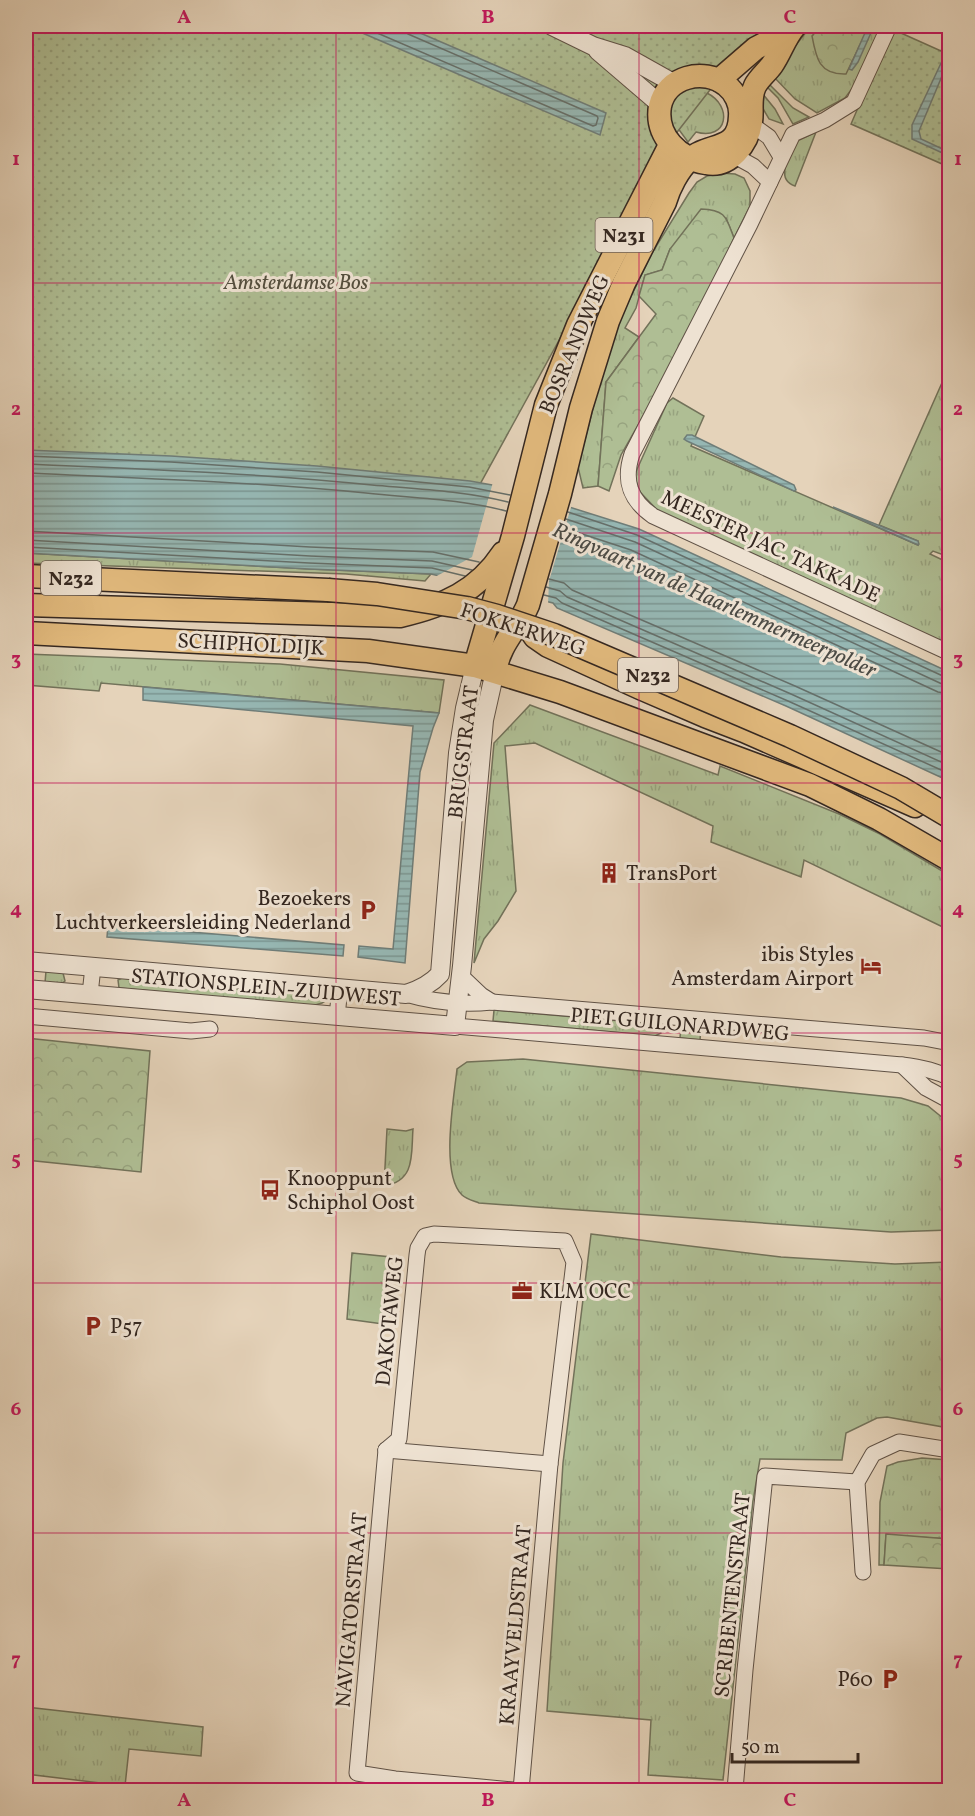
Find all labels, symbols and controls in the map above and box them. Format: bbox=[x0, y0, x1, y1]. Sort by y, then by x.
text: A bbox=[177, 4, 191, 32]
text: B bbox=[481, 4, 495, 32]
text: C bbox=[784, 4, 797, 32]
text: 1 bbox=[12, 146, 20, 174]
text: 1 bbox=[954, 146, 962, 174]
road number: N231 bbox=[596, 218, 652, 252]
park label: Amsterdamse Bos bbox=[223, 269, 368, 298]
street label: BOSRANDWEG bbox=[533, 270, 618, 419]
text: 2 bbox=[11, 396, 21, 424]
text: 2 bbox=[953, 396, 963, 424]
street label: MEESTER JAC. TAKKADE bbox=[656, 484, 885, 611]
water label: Ringvaart van de Haarlemmermeerpolder bbox=[547, 516, 882, 687]
road number: N232 bbox=[41, 561, 101, 595]
street label: FOKKERWEG bbox=[456, 597, 589, 664]
street label: SCHIPHOLDIJK bbox=[176, 627, 325, 664]
text: 3 bbox=[11, 646, 21, 674]
text: 3 bbox=[953, 646, 963, 674]
road number: N232 bbox=[618, 658, 678, 692]
street label: BRUGSTRAAT bbox=[442, 684, 487, 821]
place label: TransPort bbox=[626, 860, 717, 889]
building icon: TransPort bbox=[597, 861, 621, 885]
place label: Bezoekers Luchtverkeersleiding Nederland bbox=[55, 885, 351, 938]
text: 4 bbox=[10, 896, 22, 924]
text: 4 bbox=[952, 896, 964, 924]
parking icon: Bezoekers Luchtverkeersleiding Nederland bbox=[356, 898, 380, 922]
place label: ibis Styles Amsterdam Airport bbox=[671, 941, 854, 994]
hotel icon: ibis Styles Amsterdam Airport bbox=[859, 954, 883, 978]
street label: STATIONSPLEIN-ZUIDWEST bbox=[130, 962, 402, 1015]
street label: PIET GUILONARDWEG bbox=[569, 1001, 791, 1050]
text: 5 bbox=[11, 1146, 21, 1174]
text: 5 bbox=[953, 1146, 963, 1174]
place label: Knooppunt Schiphol Oost bbox=[287, 1165, 415, 1218]
bus stop icon: Knooppunt Schiphol Oost bbox=[258, 1178, 282, 1202]
street label: DAKOTAWEG bbox=[369, 1255, 412, 1388]
place label: KLM OCC bbox=[539, 1278, 631, 1307]
office icon: KLM OCC bbox=[510, 1279, 534, 1303]
place label: P57 bbox=[110, 1313, 143, 1342]
parking icon: P57 bbox=[81, 1314, 105, 1338]
text: 6 bbox=[11, 1396, 22, 1424]
text: 6 bbox=[953, 1396, 964, 1424]
street label: SCRIBENTENSTRAAT bbox=[708, 1491, 759, 1699]
street label: NAVIGATORSTRAAT bbox=[330, 1511, 375, 1709]
street label: KRAAYVELDSTRAAT bbox=[493, 1524, 540, 1727]
text: 7 bbox=[11, 1646, 21, 1674]
text: 7 bbox=[953, 1646, 963, 1674]
place label: P60 bbox=[838, 1666, 873, 1695]
parking icon: P60 bbox=[878, 1667, 902, 1691]
scale bar bbox=[732, 1726, 858, 1764]
text: 50 m bbox=[741, 1736, 780, 1761]
text: A bbox=[177, 1787, 191, 1815]
text: B bbox=[481, 1787, 495, 1815]
text: C bbox=[784, 1787, 797, 1815]

